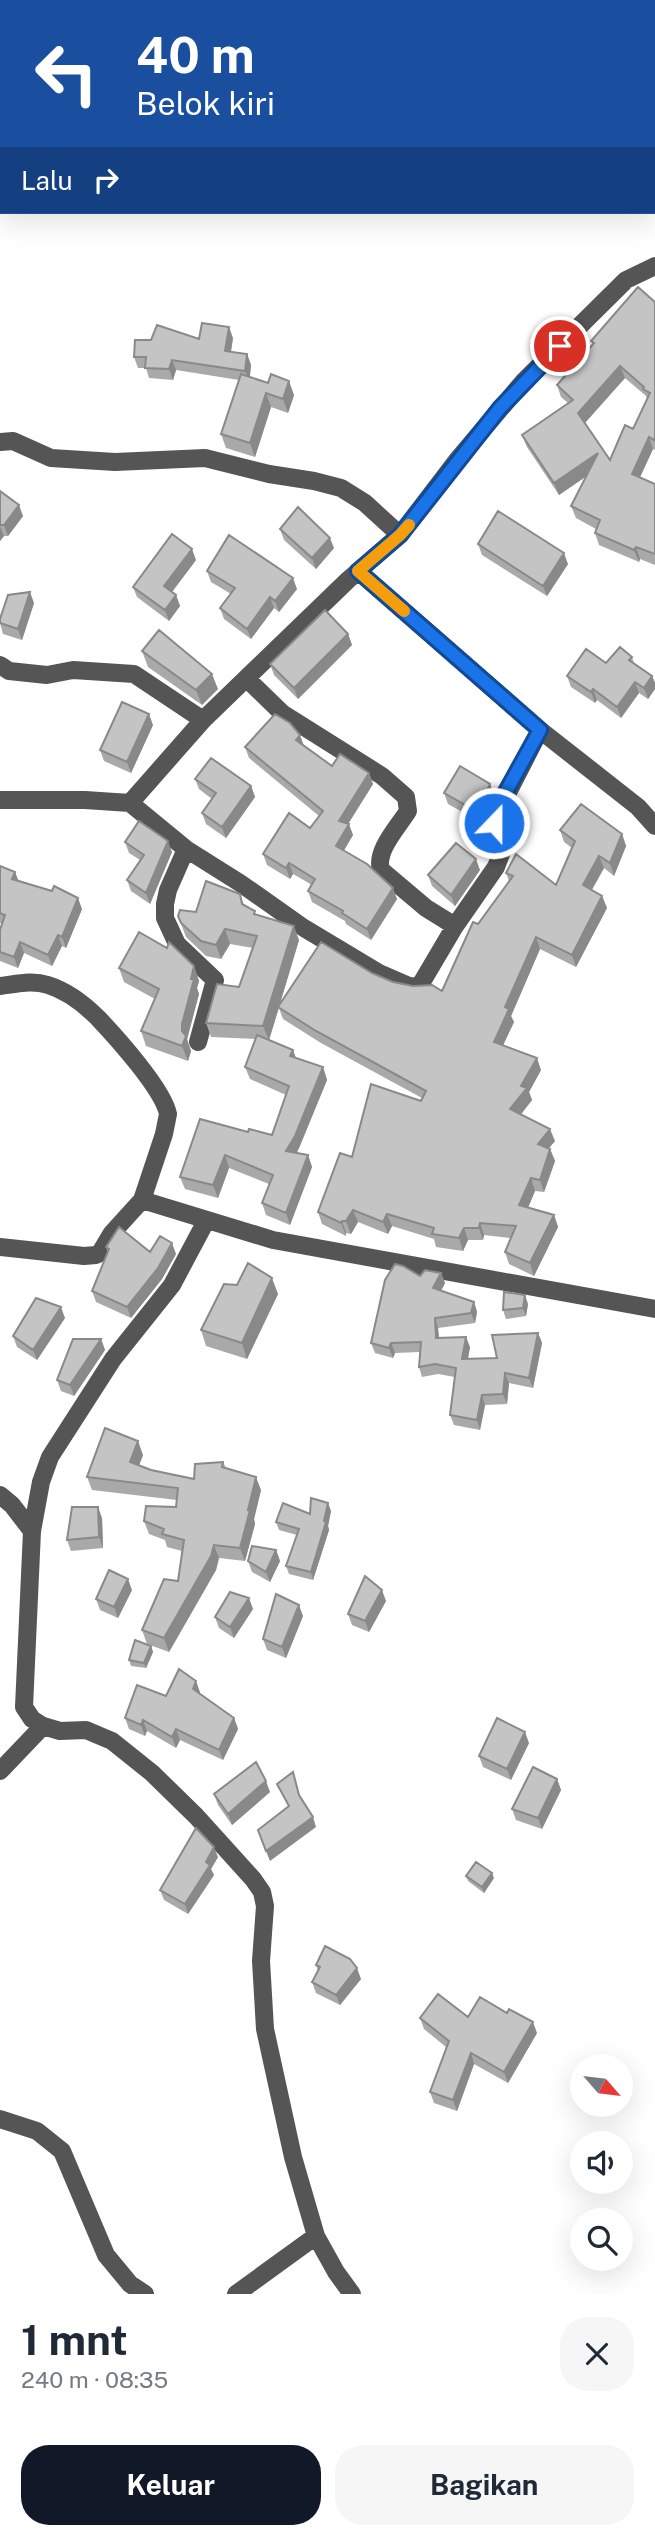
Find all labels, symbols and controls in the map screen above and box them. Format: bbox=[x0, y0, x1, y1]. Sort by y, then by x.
text: 40 m bbox=[136, 26, 255, 84]
icon: left bbox=[21, 28, 112, 119]
text: Belok kiri bbox=[136, 85, 275, 122]
icon: right bbox=[87, 161, 125, 199]
text: Lalu bbox=[21, 165, 73, 196]
pin bbox=[530, 316, 590, 376]
icon: arrive bbox=[541, 327, 579, 365]
position arrow bbox=[457, 786, 531, 860]
north arrow bbox=[570, 2054, 634, 2118]
map controls bbox=[570, 2054, 633, 2271]
button: sound bbox=[570, 2131, 633, 2194]
button: search bbox=[570, 2208, 633, 2271]
text: 1 mnt bbox=[21, 2315, 128, 2364]
button: close bbox=[560, 2317, 634, 2391]
text: 240 m · 08:35 bbox=[21, 2366, 168, 2393]
button: Keluar bbox=[21, 2445, 321, 2525]
button: Bagikan bbox=[335, 2445, 634, 2525]

